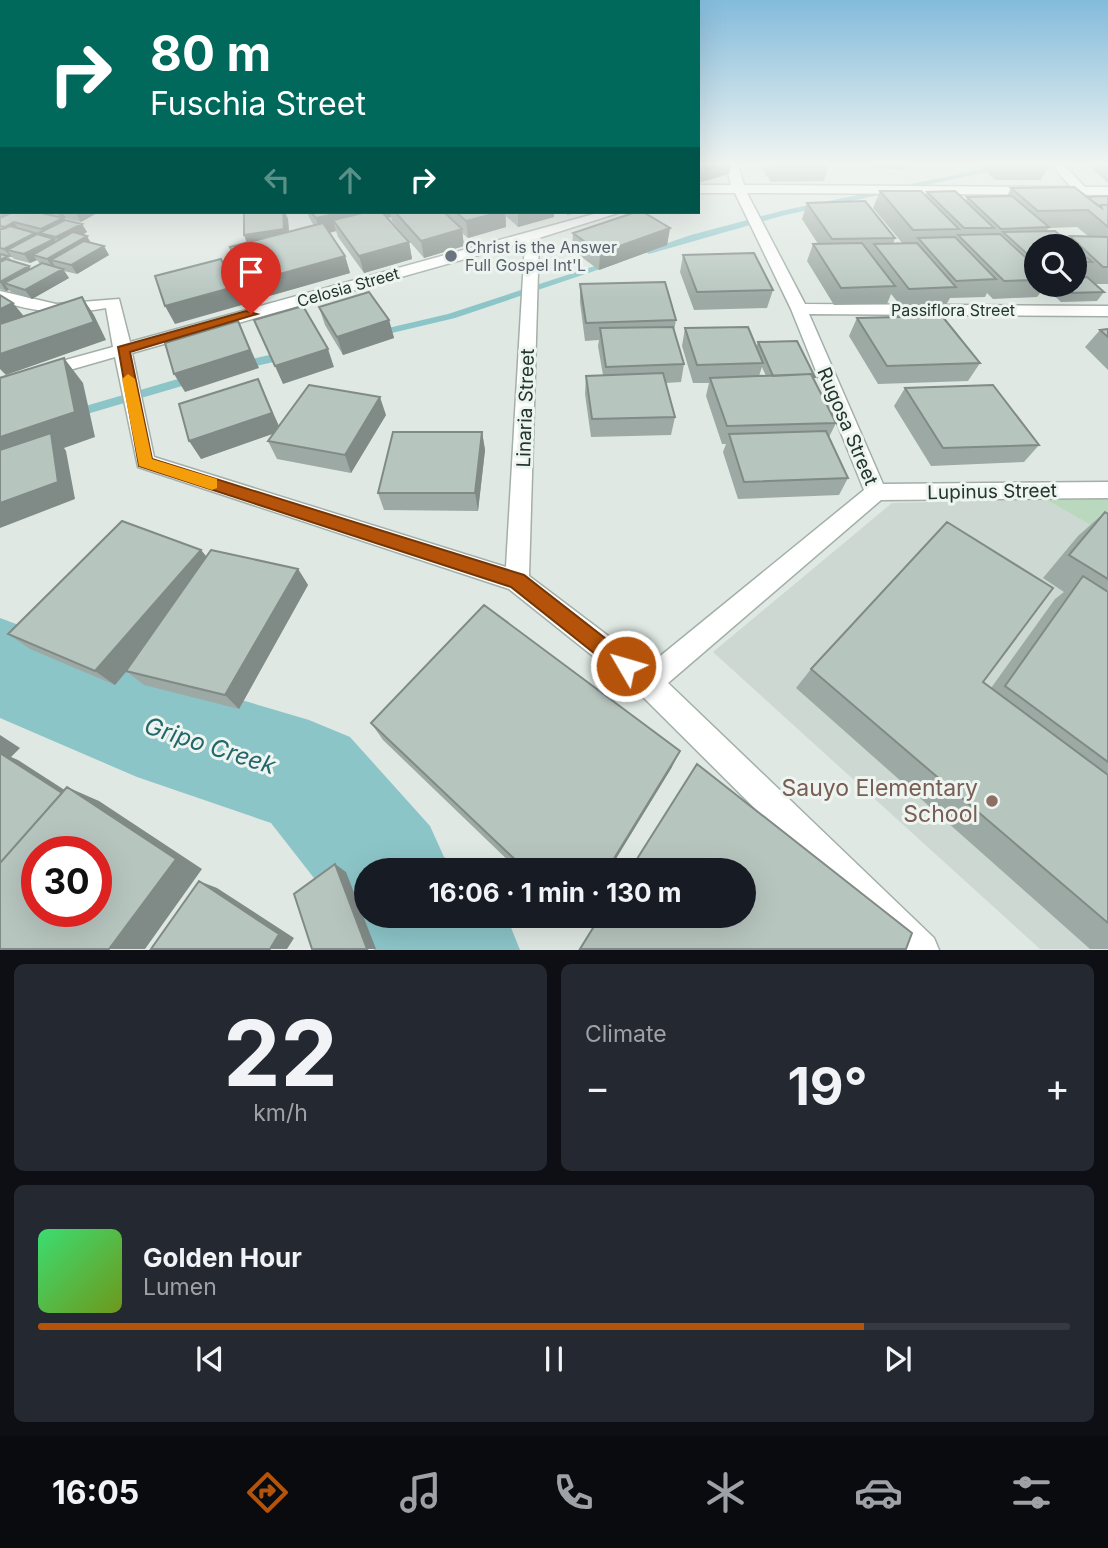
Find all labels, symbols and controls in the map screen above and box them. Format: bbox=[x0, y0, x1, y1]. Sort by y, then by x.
text: 80 m bbox=[150, 24, 271, 83]
icon: right bbox=[35, 28, 126, 119]
text: Fuschia Street bbox=[150, 84, 366, 123]
icon: left bbox=[258, 161, 296, 199]
icon: ahead bbox=[331, 161, 369, 199]
icon: right bbox=[404, 161, 442, 199]
map controls bbox=[1024, 234, 1087, 297]
button: search bbox=[1024, 234, 1087, 297]
place label: Christ is the Answer Full Gospel Int'L bbox=[465, 237, 617, 275]
pin bbox=[221, 242, 281, 314]
marker: Christ is the Answer Full Gospel Int'L bbox=[443, 248, 459, 264]
icon: arrive bbox=[232, 253, 270, 291]
street label: Celosia Street bbox=[295, 263, 401, 311]
street label: Passiflora Street bbox=[891, 300, 1015, 320]
street label: Linaria Street bbox=[512, 348, 539, 468]
street label: Rugosa Street bbox=[812, 364, 883, 489]
street label: Lupinus Street bbox=[927, 479, 1057, 504]
position arrow bbox=[589, 629, 663, 703]
water label: Gripo Creek bbox=[141, 711, 280, 781]
place label: Sauyo Elementary School bbox=[782, 774, 978, 828]
marker: Sauyo Elementary School bbox=[984, 793, 1000, 809]
speed limit sign: 30 bbox=[21, 836, 112, 927]
text: 16:06 · 1 min · 130 m bbox=[429, 877, 681, 908]
text: 22 bbox=[223, 998, 338, 1108]
text: Climate bbox=[585, 1020, 667, 1048]
text: 19° bbox=[787, 1055, 868, 1118]
text: − bbox=[585, 1064, 610, 1110]
text: + bbox=[1045, 1064, 1070, 1110]
text: km/h bbox=[253, 1099, 308, 1127]
text: Golden Hour bbox=[143, 1242, 302, 1273]
text: Lumen bbox=[143, 1273, 217, 1301]
icon: previous bbox=[191, 1340, 229, 1378]
icon: pause bbox=[535, 1340, 573, 1378]
icon: next bbox=[879, 1340, 917, 1378]
icon: directions bbox=[243, 1468, 292, 1517]
icon: music bbox=[396, 1468, 445, 1517]
icon: phone bbox=[549, 1468, 598, 1517]
icon: climate bbox=[701, 1468, 750, 1517]
icon: car bbox=[854, 1468, 903, 1517]
icon: filters bbox=[1007, 1468, 1056, 1517]
text: 16:05 bbox=[52, 1473, 139, 1512]

